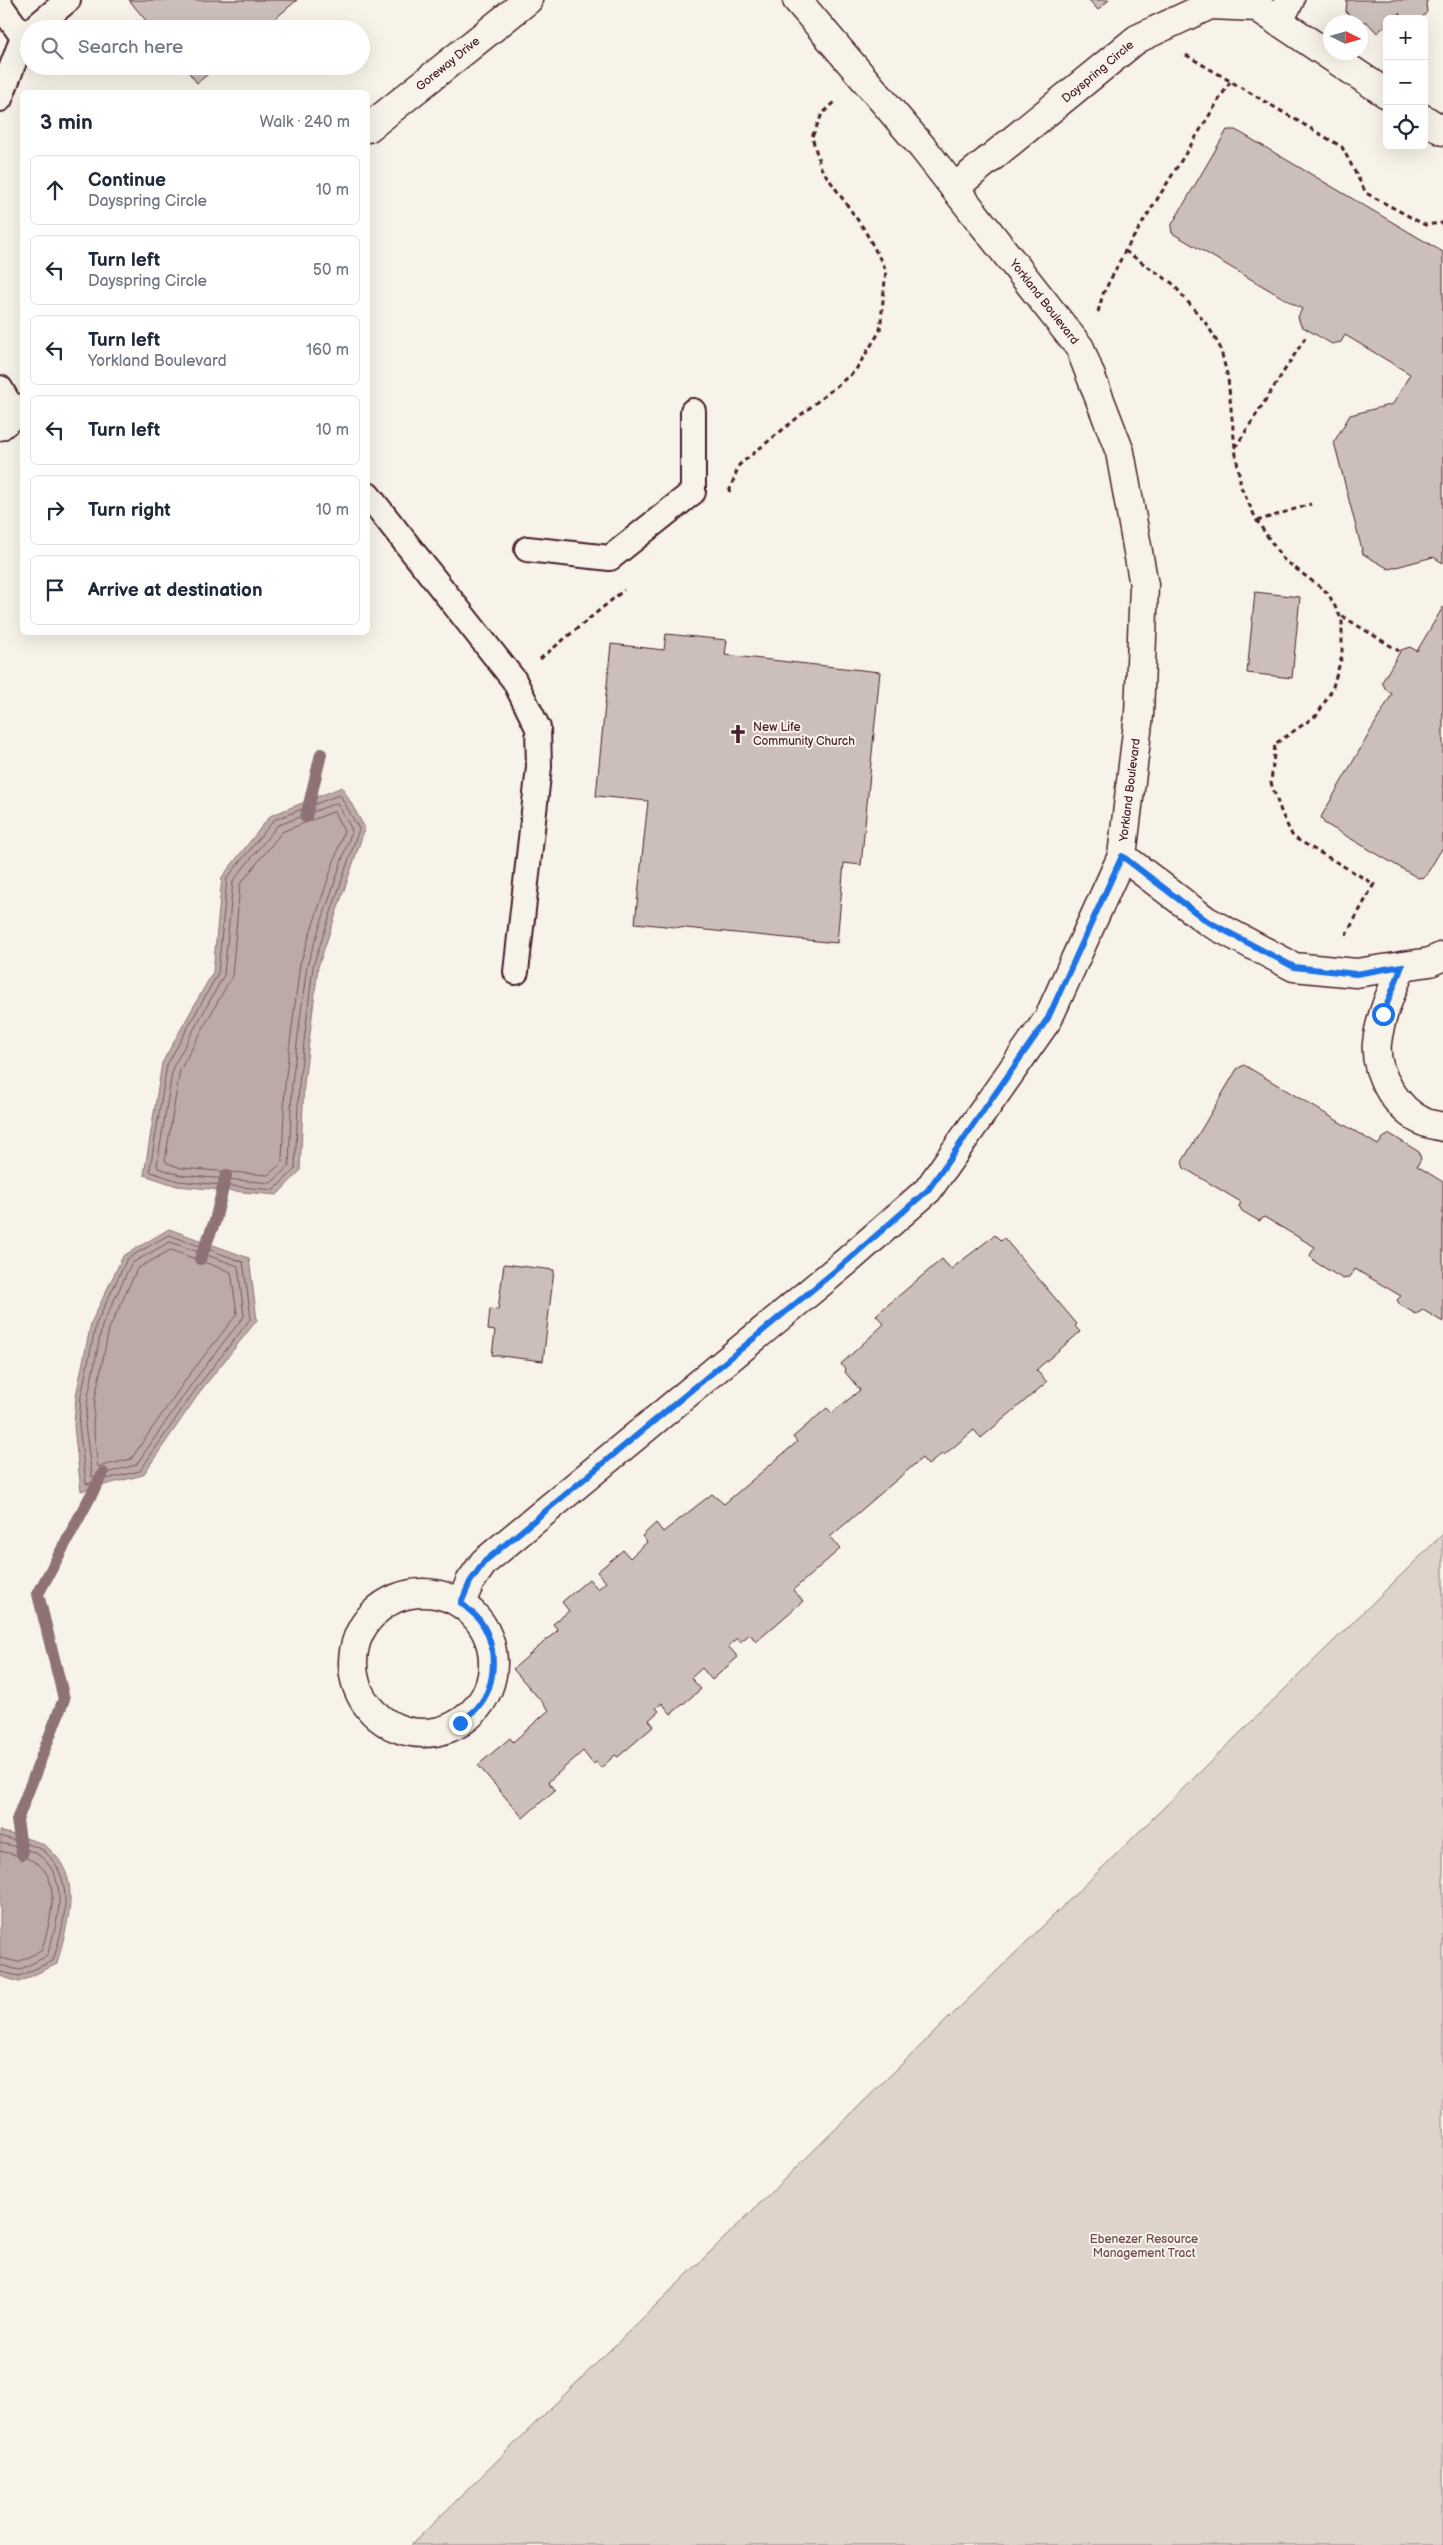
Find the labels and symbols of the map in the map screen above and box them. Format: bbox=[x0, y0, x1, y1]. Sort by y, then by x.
north arrow bbox=[1323, 15, 1368, 60]
street label: Goreway Drive bbox=[413, 34, 483, 94]
street label: Dayspring Circle bbox=[1059, 38, 1137, 106]
street label: Yorkland Boulevard bbox=[1005, 256, 1082, 348]
place label: New Life Community Church bbox=[753, 720, 855, 749]
church icon: New Life Community Church bbox=[727, 723, 749, 745]
street label: Yorkland Boulevard bbox=[1116, 737, 1144, 843]
route start bbox=[1372, 1003, 1395, 1026]
route end bbox=[449, 1712, 472, 1735]
park label: Ebenezer Resource Management Tract bbox=[1090, 2232, 1198, 2261]

